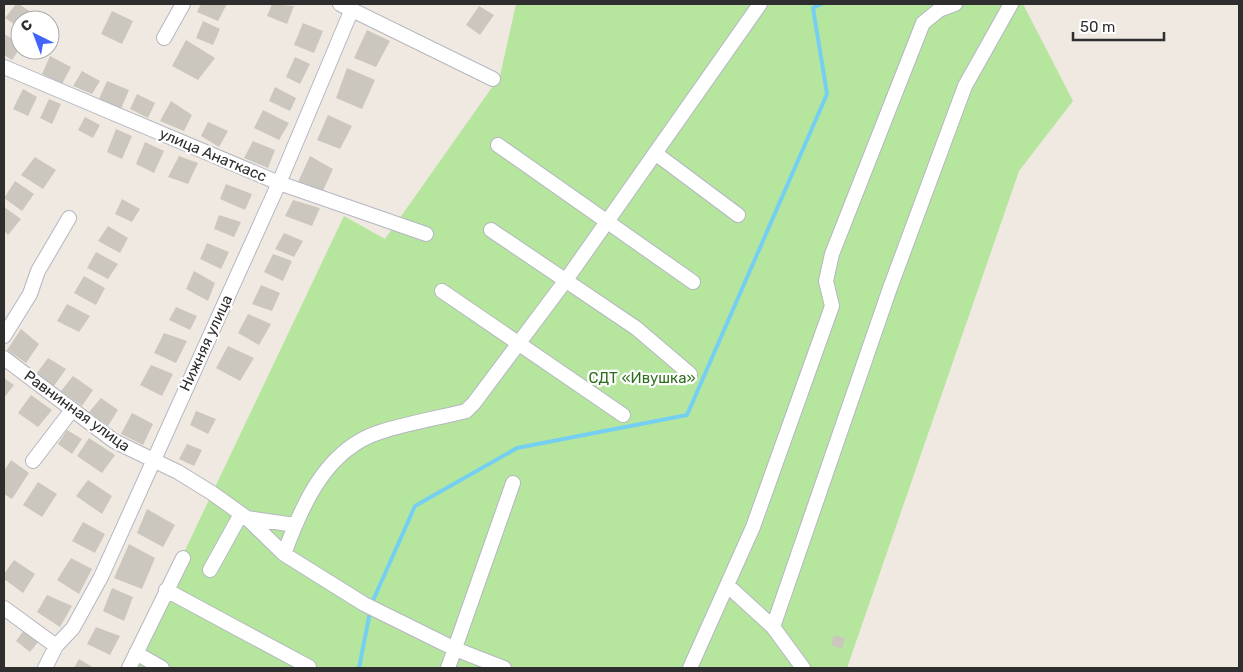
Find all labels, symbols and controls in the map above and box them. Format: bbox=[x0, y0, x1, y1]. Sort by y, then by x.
north arrow bbox=[10, 10, 60, 60]
scale bar bbox=[1073, 10, 1164, 42]
text: С bbox=[17, 16, 36, 35]
text: 50 m bbox=[1080, 18, 1115, 36]
street label: улица Анаткасс bbox=[157, 124, 269, 186]
street label: Нижняя улица bbox=[176, 292, 236, 394]
street label: Равнинная улица bbox=[21, 367, 133, 455]
park label: СДТ «Ивушка» bbox=[588, 369, 696, 387]

